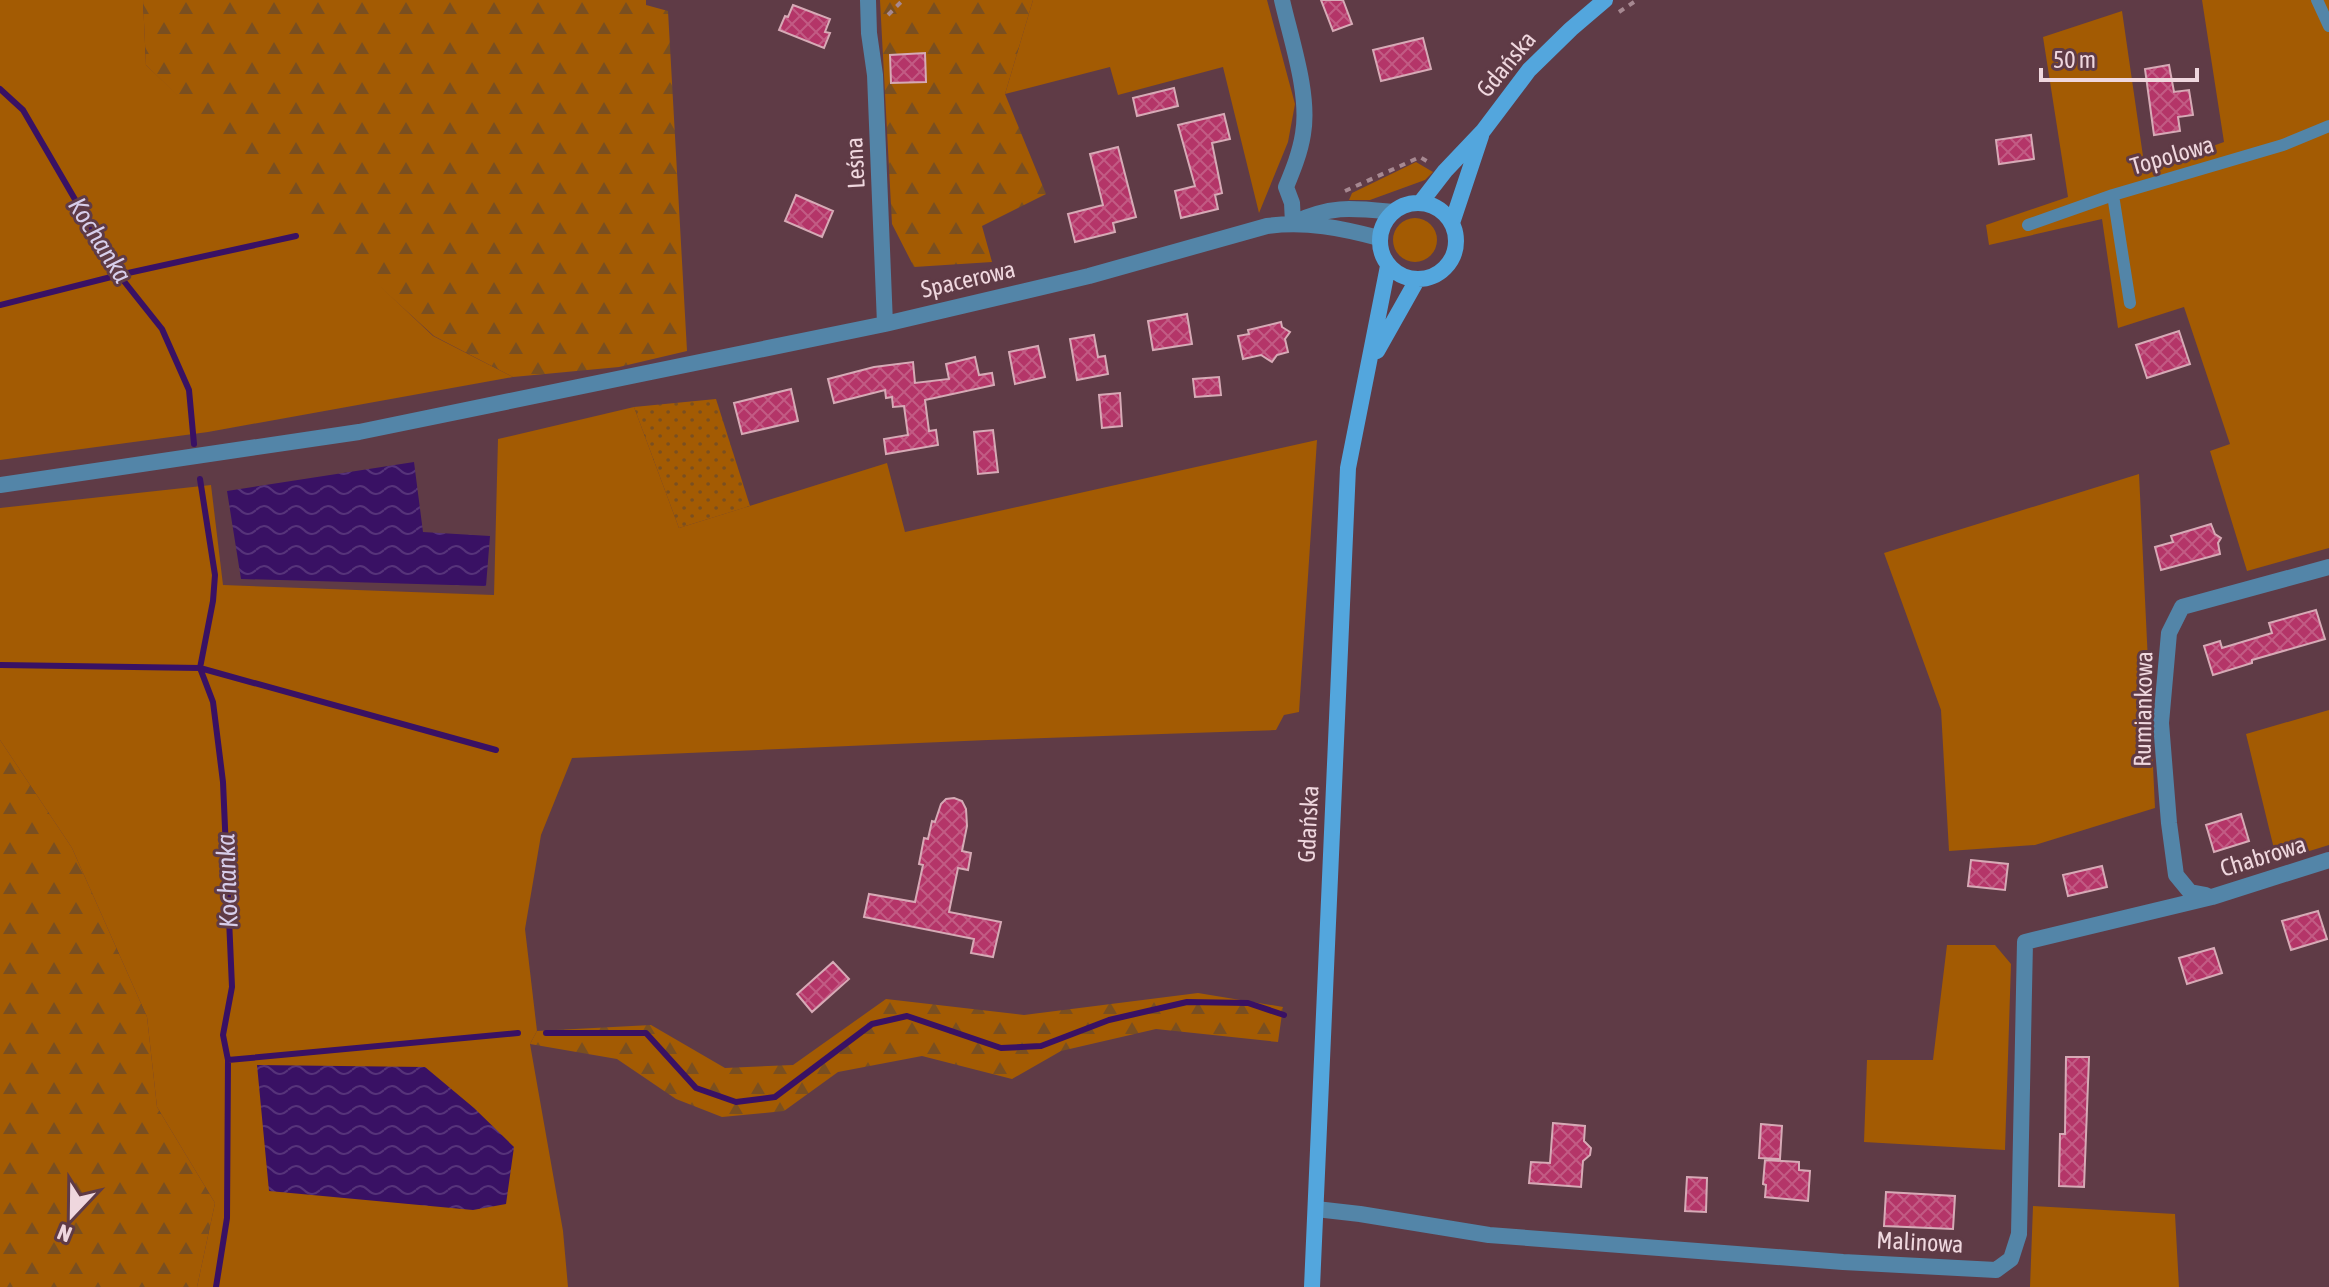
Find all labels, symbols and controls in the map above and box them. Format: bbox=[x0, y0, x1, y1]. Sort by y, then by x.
street label: Gdańska bbox=[1471, 26, 1541, 102]
scale bar bbox=[2041, 32, 2197, 82]
text: 50 m bbox=[2053, 46, 2096, 73]
street label: Topolowa bbox=[2127, 130, 2217, 180]
street label: Leśna bbox=[840, 137, 870, 189]
water label: Kochanka bbox=[62, 192, 138, 288]
street label: Spacerowa bbox=[918, 255, 1018, 303]
street label: Rumiankowa bbox=[2128, 651, 2158, 767]
street label: Gdańska bbox=[1293, 785, 1323, 863]
street label: Chabrowa bbox=[2217, 830, 2309, 882]
water label: Kochanka bbox=[210, 833, 244, 929]
north arrow bbox=[32, 1175, 112, 1255]
text: N bbox=[54, 1219, 75, 1248]
street label: Malinowa bbox=[1876, 1226, 1964, 1258]

